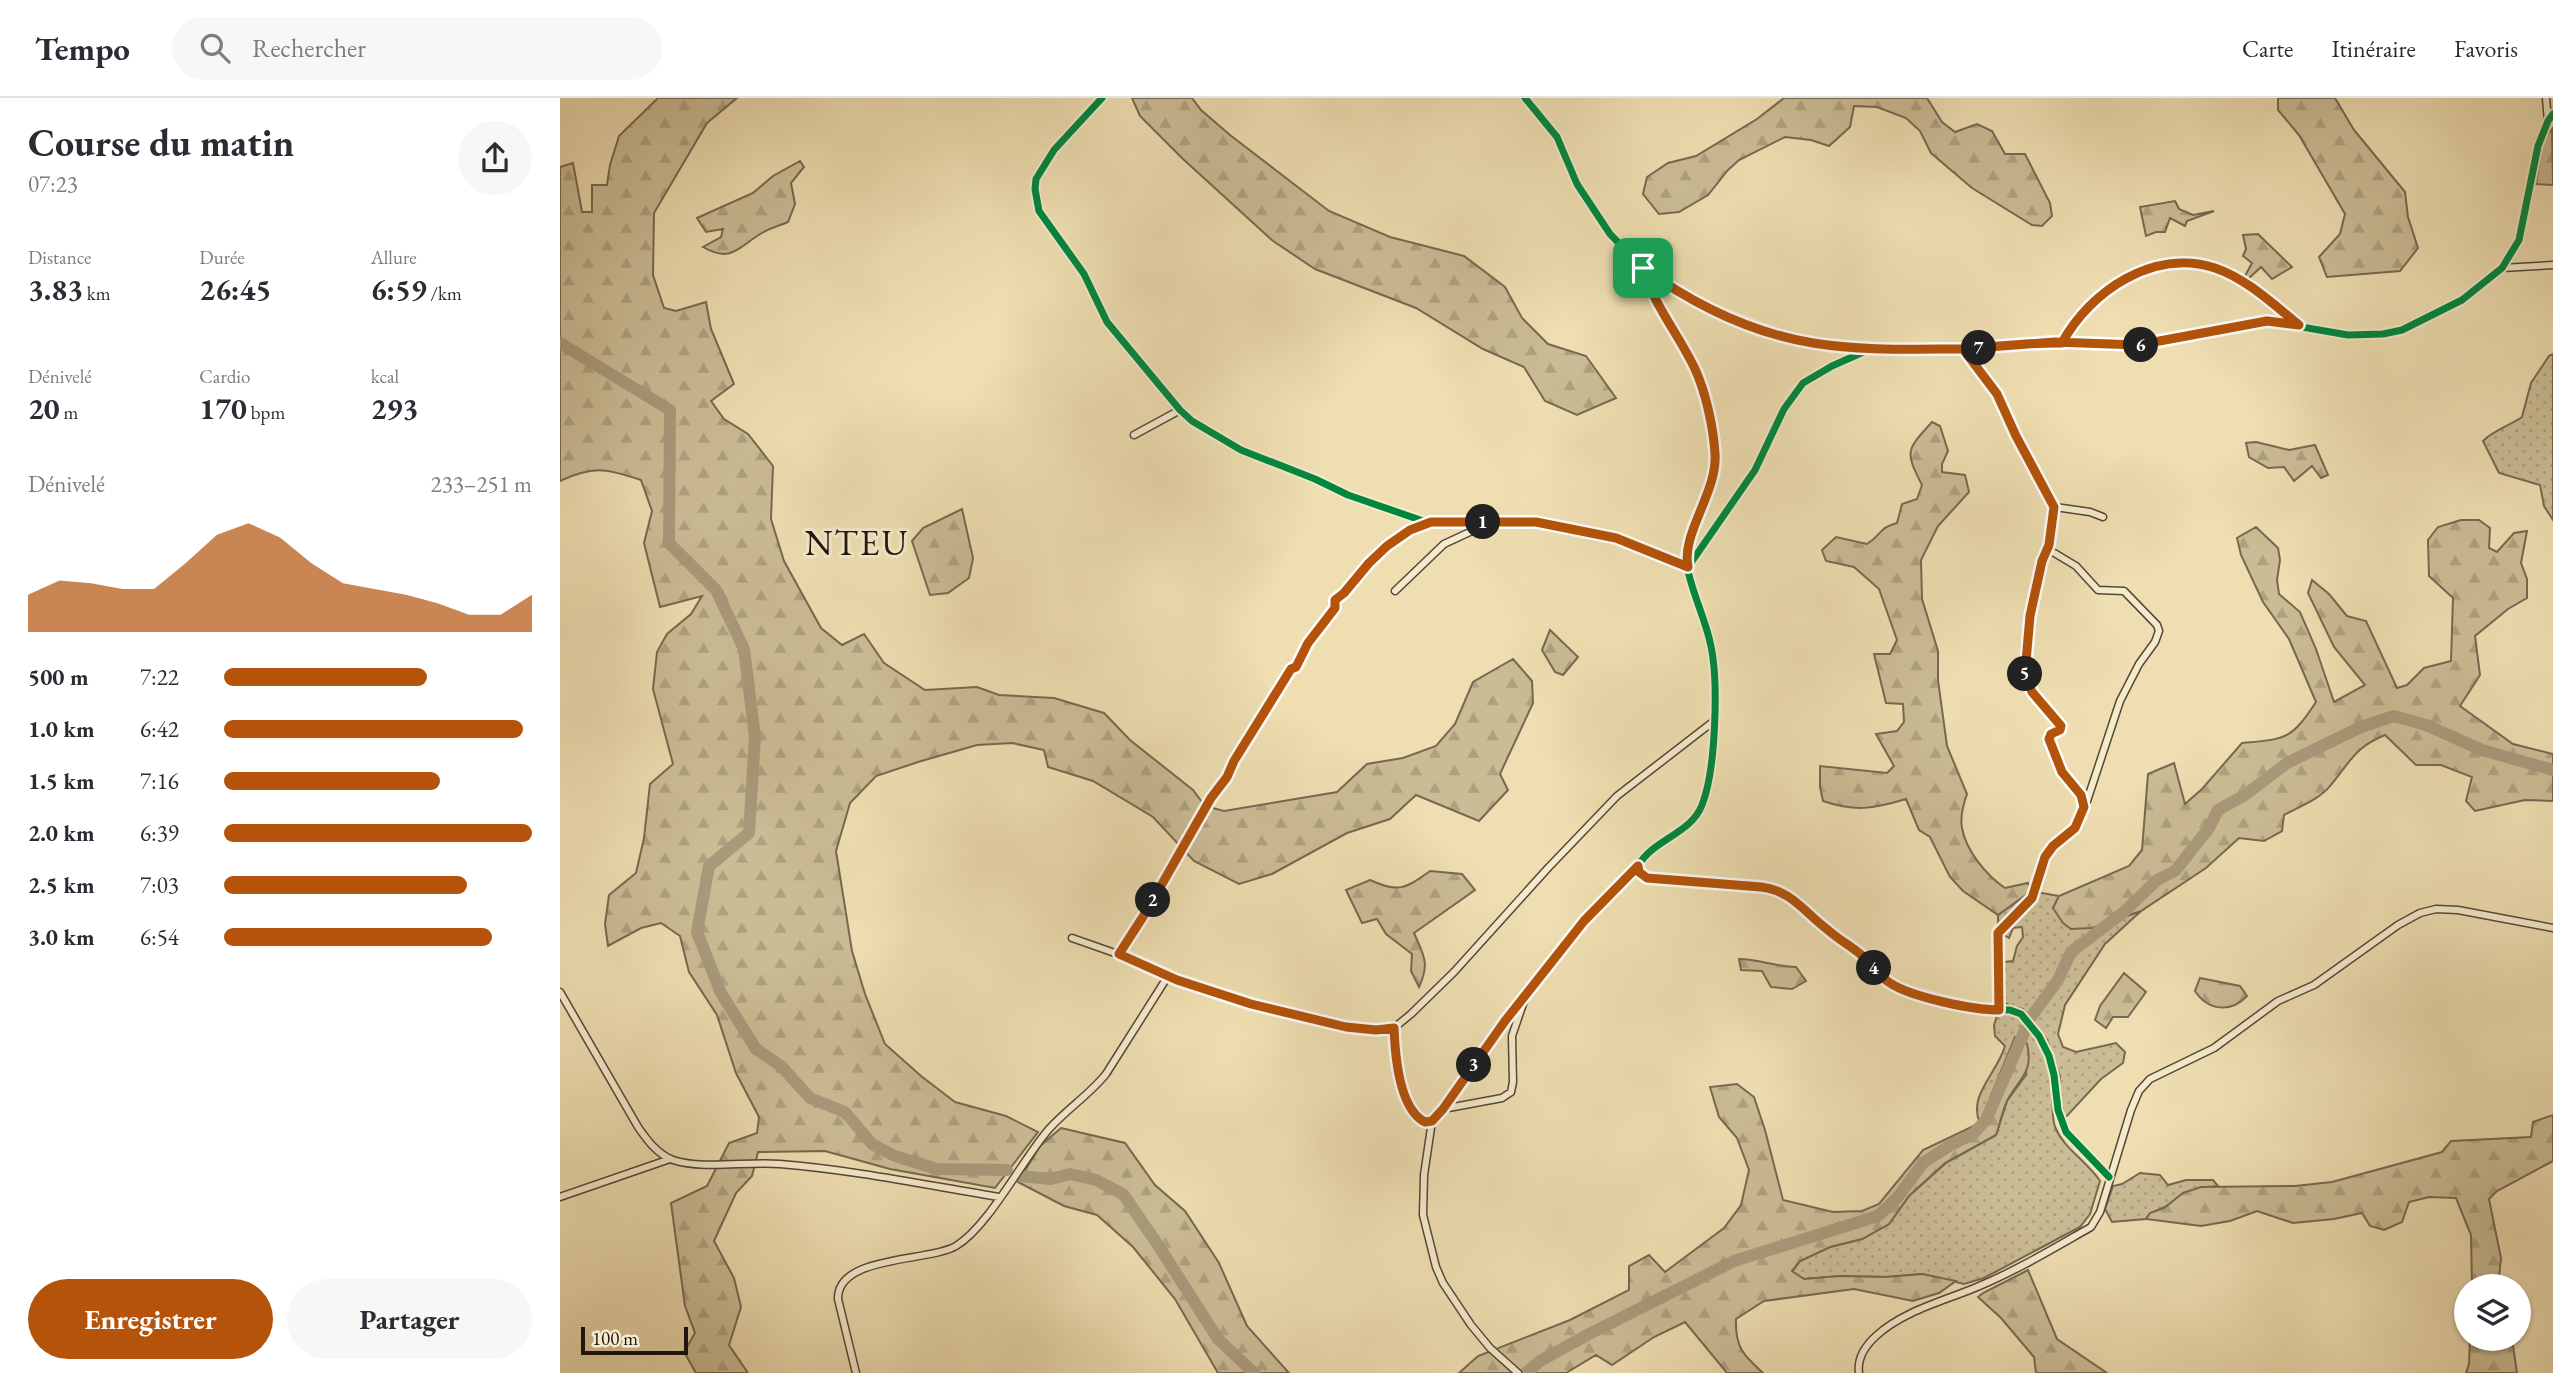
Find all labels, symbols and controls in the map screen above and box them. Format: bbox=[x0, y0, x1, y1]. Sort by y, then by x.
search box bbox=[172, 17, 662, 80]
text: Tempo bbox=[35, 27, 130, 70]
icon: search bbox=[196, 29, 234, 67]
text: Rechercher bbox=[252, 31, 366, 65]
text: Carte bbox=[2242, 33, 2293, 64]
text: Itinéraire bbox=[2331, 33, 2416, 64]
text: Favoris bbox=[2454, 33, 2518, 64]
text: Course du matin bbox=[28, 118, 294, 167]
button: share bbox=[458, 121, 532, 195]
text: 07:23 bbox=[28, 169, 78, 199]
pin bbox=[1613, 238, 1673, 298]
text: Distance bbox=[28, 245, 91, 270]
text: Durée bbox=[199, 245, 245, 270]
text: Allure bbox=[371, 245, 417, 270]
icon: arrive bbox=[1624, 249, 1662, 287]
text: 3.83 bbox=[28, 270, 83, 309]
text: 26:45 bbox=[199, 270, 271, 309]
text: 6:59 bbox=[371, 270, 427, 309]
text: km bbox=[83, 281, 111, 306]
text: /km bbox=[427, 281, 462, 306]
pin: 6 bbox=[2124, 328, 2158, 362]
pin: 7 bbox=[1962, 330, 1996, 366]
text: 6 bbox=[2135, 332, 2146, 357]
text: 7 bbox=[1973, 335, 1984, 360]
text: Dénivelé bbox=[28, 364, 92, 389]
text: Cardio bbox=[199, 364, 250, 389]
text: kcal bbox=[371, 364, 399, 389]
text: 20 bbox=[28, 389, 60, 428]
text: 170 bbox=[199, 389, 247, 428]
text: 293 bbox=[371, 389, 418, 428]
text: m bbox=[60, 400, 78, 425]
text: bpm bbox=[247, 400, 285, 425]
text: Dénivelé bbox=[28, 469, 105, 499]
text: 233–251 m bbox=[431, 469, 532, 499]
pin: 1 bbox=[1466, 504, 1500, 540]
text: 1 bbox=[1477, 509, 1488, 534]
district label: NTEU bbox=[805, 520, 909, 565]
pin: 5 bbox=[2008, 656, 2042, 692]
text: 5 bbox=[2019, 661, 2030, 686]
text: 500 m bbox=[28, 662, 89, 692]
text: 7:22 bbox=[140, 662, 179, 692]
text: 1.0 km bbox=[28, 714, 95, 744]
text: 6:42 bbox=[140, 714, 179, 744]
text: 1.5 km bbox=[28, 766, 95, 796]
text: 7:16 bbox=[140, 766, 179, 796]
text: 2.0 km bbox=[28, 818, 95, 848]
text: 6:39 bbox=[140, 818, 179, 848]
text: 2.5 km bbox=[28, 870, 95, 900]
text: 7:03 bbox=[140, 870, 179, 900]
pin: 2 bbox=[1136, 882, 1170, 918]
text: 2 bbox=[1147, 887, 1158, 912]
text: 3.0 km bbox=[28, 922, 95, 952]
text: 6:54 bbox=[140, 922, 179, 952]
pin: 4 bbox=[1856, 950, 1892, 986]
text: 4 bbox=[1868, 955, 1879, 980]
pin: 3 bbox=[1457, 1048, 1492, 1082]
text: 3 bbox=[1468, 1052, 1479, 1077]
map controls bbox=[2454, 1274, 2531, 1351]
button: layers bbox=[2454, 1274, 2531, 1351]
button: Enregistrer bbox=[28, 1279, 273, 1359]
button: Partager bbox=[287, 1279, 532, 1359]
scale bar bbox=[581, 1324, 688, 1356]
text: 100 m bbox=[592, 1326, 638, 1351]

